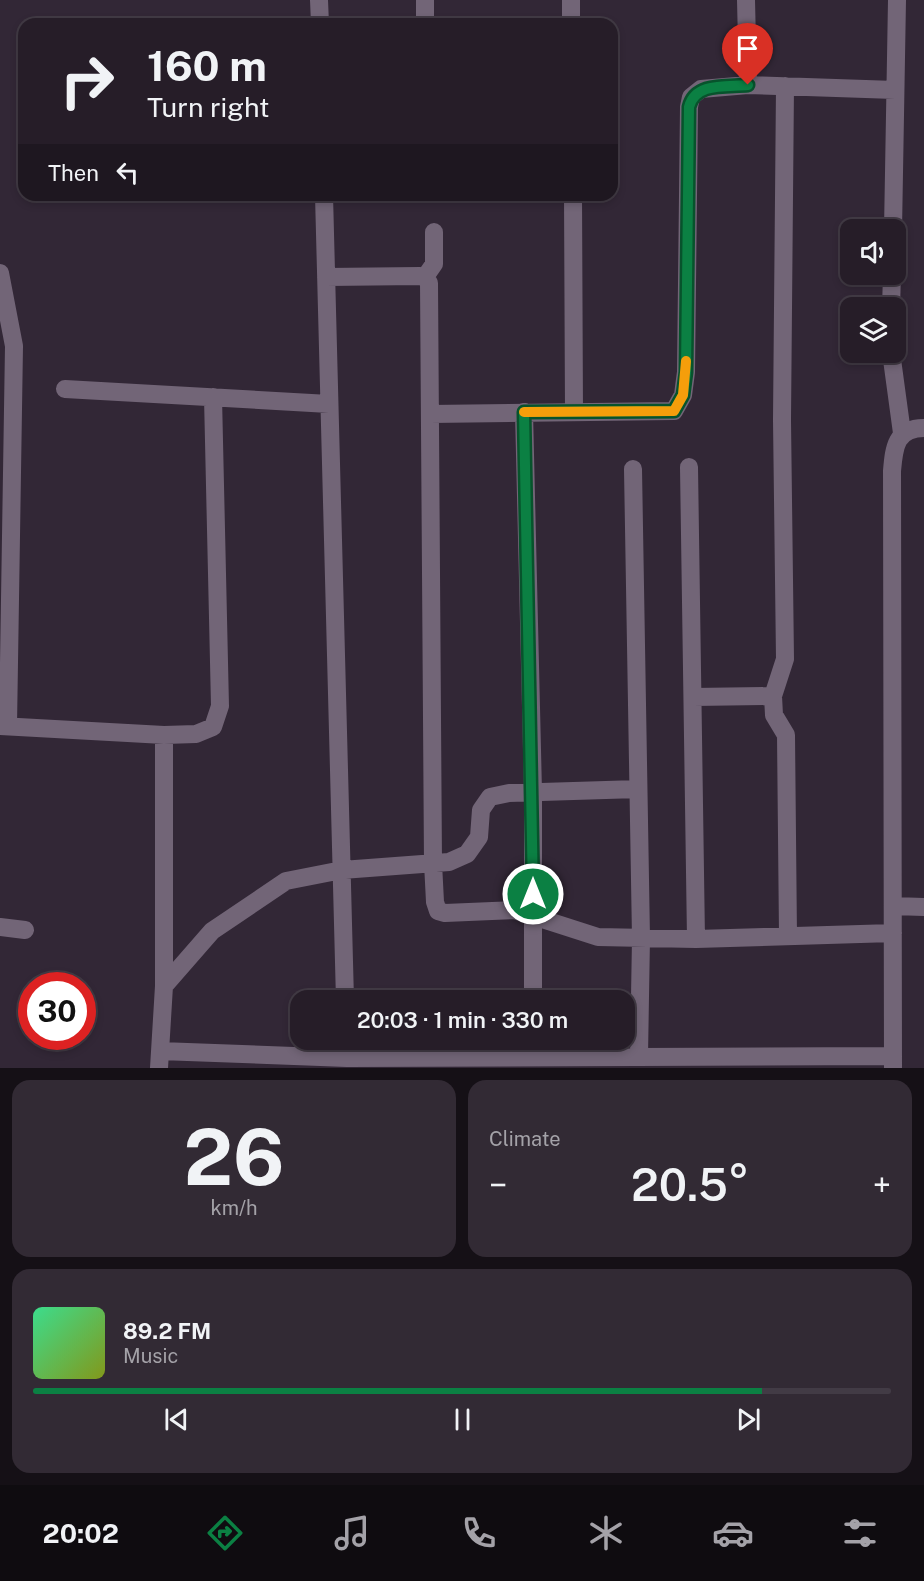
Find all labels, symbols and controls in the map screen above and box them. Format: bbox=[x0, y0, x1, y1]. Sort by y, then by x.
pin bbox=[722, 23, 773, 85]
icon: arrive bbox=[731, 32, 764, 65]
text: 160 m bbox=[147, 41, 267, 90]
icon: right bbox=[48, 42, 126, 120]
text: Turn right bbox=[147, 91, 270, 123]
icon: left bbox=[111, 156, 144, 189]
text: Then bbox=[48, 160, 99, 186]
map controls bbox=[840, 219, 906, 363]
button: sound bbox=[840, 219, 906, 285]
button: layers bbox=[840, 297, 906, 363]
position arrow bbox=[501, 862, 565, 926]
speed limit sign: 30 bbox=[18, 972, 96, 1050]
text: 20:03 · 1 min · 330 m bbox=[357, 1007, 568, 1033]
text: 26 bbox=[183, 1111, 285, 1203]
text: Climate bbox=[489, 1127, 561, 1151]
text: 20.5° bbox=[631, 1158, 749, 1211]
text: − bbox=[489, 1166, 507, 1204]
text: + bbox=[873, 1166, 891, 1204]
text: km/h bbox=[210, 1196, 258, 1220]
text: 89.2 FM bbox=[123, 1318, 211, 1344]
text: Music bbox=[123, 1344, 178, 1368]
icon: previous bbox=[160, 1403, 193, 1436]
icon: pause bbox=[446, 1403, 479, 1436]
icon: next bbox=[732, 1403, 765, 1436]
icon: directions bbox=[204, 1512, 246, 1554]
icon: music bbox=[331, 1512, 373, 1554]
icon: phone bbox=[458, 1512, 500, 1554]
icon: climate bbox=[585, 1512, 627, 1554]
icon: car bbox=[712, 1512, 754, 1554]
icon: filters bbox=[839, 1512, 881, 1554]
text: 20:02 bbox=[43, 1517, 119, 1549]

